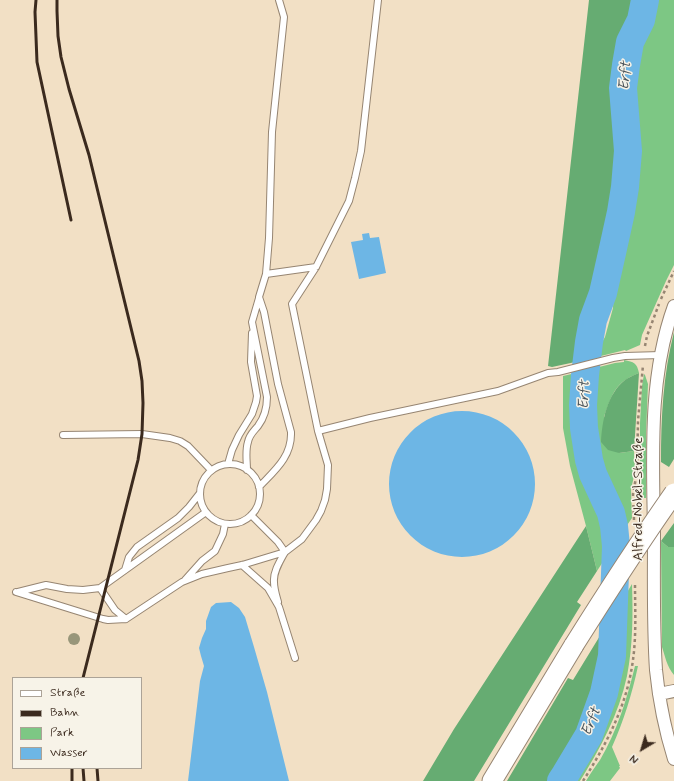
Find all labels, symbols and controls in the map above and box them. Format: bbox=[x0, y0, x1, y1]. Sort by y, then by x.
water label: Erft bbox=[616, 61, 636, 91]
water label: Erft bbox=[576, 380, 594, 410]
street label: Alfred-Nobel-Straße bbox=[631, 437, 647, 561]
legend bbox=[12, 677, 142, 769]
text: Straße bbox=[50, 685, 85, 701]
text: Bahn bbox=[50, 705, 79, 721]
water label: Erft bbox=[578, 705, 606, 739]
text: Park bbox=[50, 725, 74, 741]
north arrow bbox=[622, 729, 662, 769]
text: Wasser bbox=[50, 745, 88, 761]
text: N bbox=[627, 751, 642, 766]

